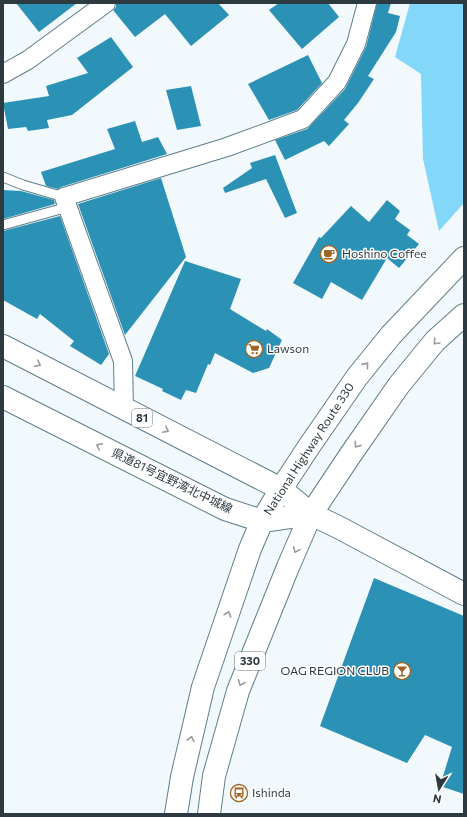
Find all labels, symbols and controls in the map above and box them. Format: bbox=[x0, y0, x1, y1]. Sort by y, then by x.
cafe icon: Hoshino Coffee bbox=[319, 244, 339, 264]
place label: Hoshino Coffee bbox=[342, 246, 427, 260]
one-way arrow bbox=[434, 337, 441, 344]
supermarket icon: Lawson bbox=[244, 339, 264, 359]
place label: Lawson bbox=[267, 341, 309, 355]
one-way arrow bbox=[33, 359, 41, 367]
one-way arrow bbox=[362, 362, 369, 369]
street label: National Highway Route 330 bbox=[260, 380, 356, 517]
road number: 81 bbox=[132, 409, 152, 427]
one-way arrow bbox=[161, 425, 169, 433]
one-way arrow bbox=[355, 440, 362, 447]
one-way arrow bbox=[96, 443, 104, 451]
street label: 県道81号宜野湾北中城線 bbox=[110, 445, 235, 515]
one-way arrow bbox=[292, 546, 300, 553]
one-way arrow bbox=[223, 611, 232, 618]
road number: 330 bbox=[235, 652, 265, 670]
bar icon: OAG REGION CLUB bbox=[392, 661, 412, 681]
place label: OAG REGION CLUB bbox=[281, 663, 389, 677]
one-way arrow bbox=[238, 680, 246, 687]
one-way arrow bbox=[186, 736, 195, 743]
north arrow bbox=[419, 769, 459, 809]
bus stop icon: Ishinda bbox=[229, 783, 249, 803]
place label: Ishinda bbox=[252, 785, 291, 799]
text: N bbox=[432, 792, 442, 806]

